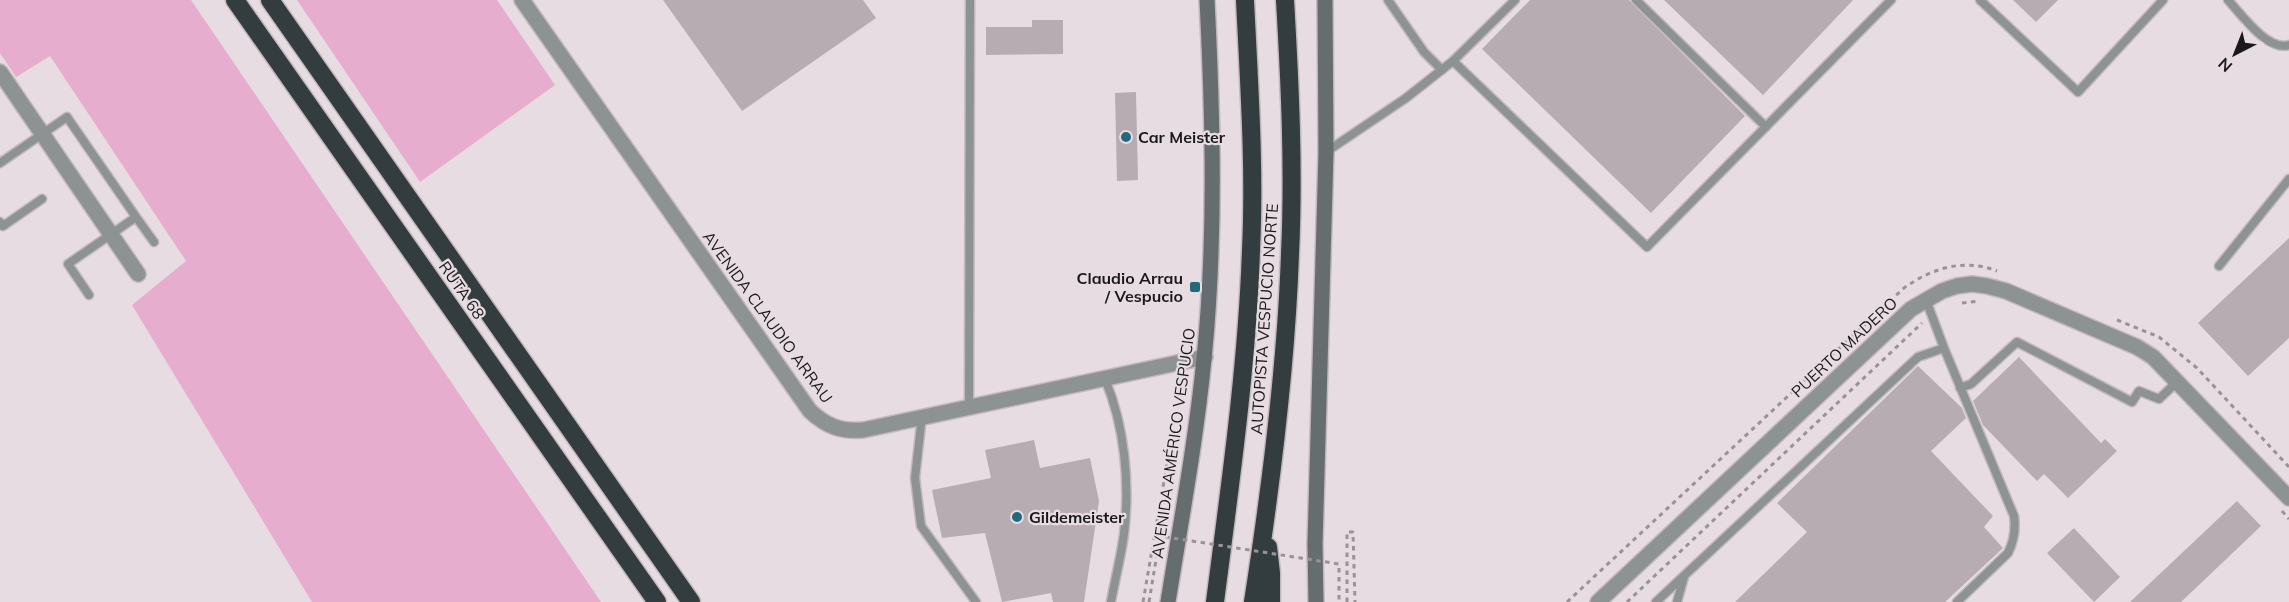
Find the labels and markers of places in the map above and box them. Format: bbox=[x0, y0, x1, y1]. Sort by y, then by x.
place label: Car Meister bbox=[1138, 127, 1226, 147]
marker: Car Meister bbox=[1119, 130, 1133, 144]
place label: Claudio Arrau / Vespucio bbox=[1077, 268, 1183, 306]
marker: Claudio Arrau / Vespucio bbox=[1188, 280, 1202, 294]
place label: Gildemeister bbox=[1029, 507, 1125, 527]
marker: Gildemeister bbox=[1010, 510, 1024, 524]

